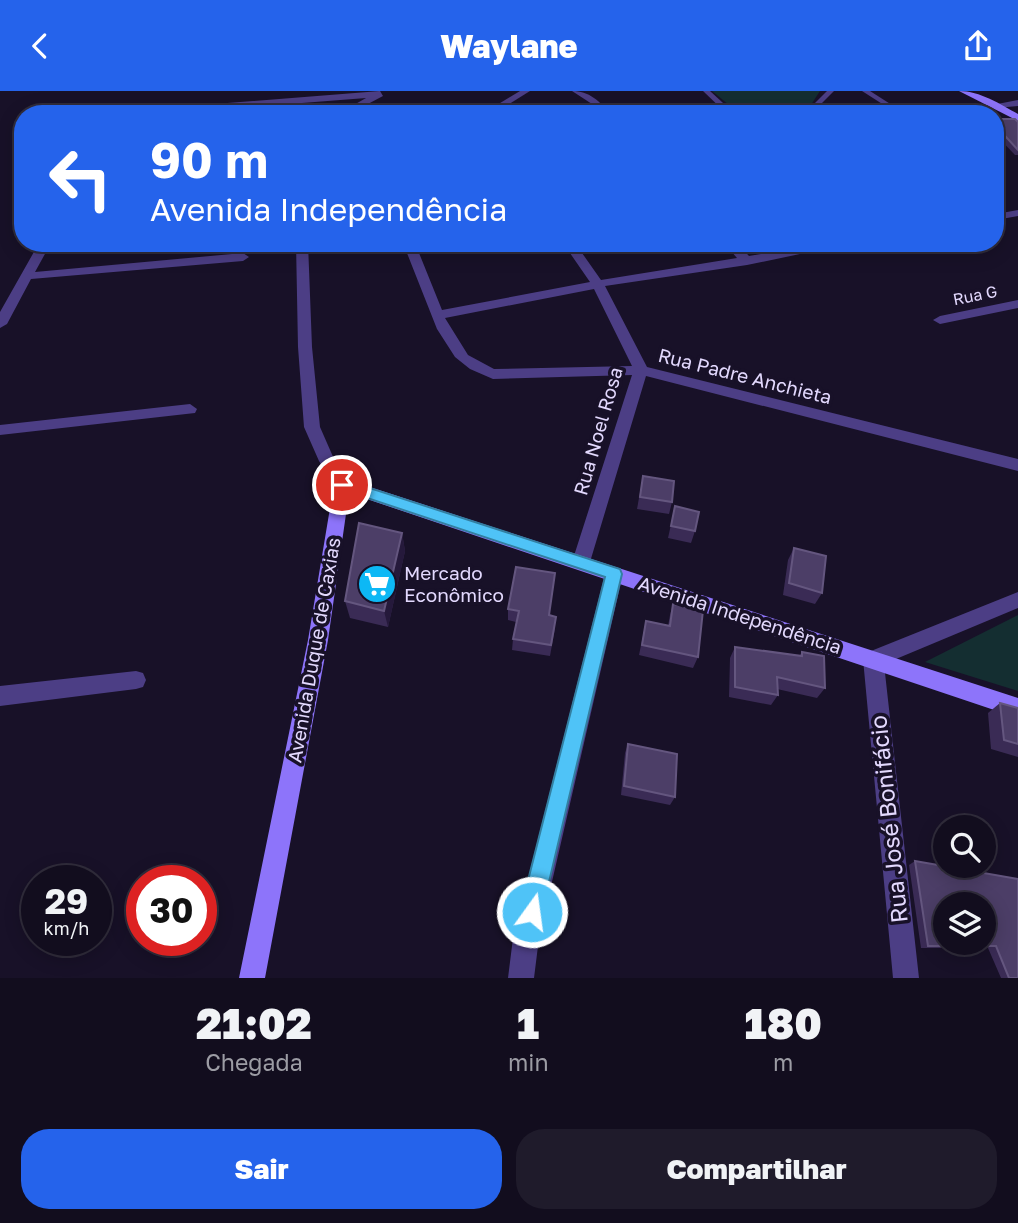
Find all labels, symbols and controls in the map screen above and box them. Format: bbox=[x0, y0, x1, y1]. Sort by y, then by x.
icon: back bbox=[21, 27, 59, 65]
text: Waylane bbox=[440, 27, 578, 65]
icon: share bbox=[959, 27, 997, 65]
text: 90 m bbox=[150, 130, 268, 189]
icon: left bbox=[35, 133, 126, 224]
text: Avenida Independência bbox=[150, 190, 507, 228]
street label: Rua G bbox=[951, 281, 999, 309]
street label: Rua Padre Anchieta bbox=[656, 343, 834, 408]
street label: Rua Noel Rosa bbox=[568, 364, 627, 498]
pin bbox=[312, 455, 372, 515]
icon: arrive bbox=[323, 466, 361, 504]
street label: Avenida Duque de Caxias bbox=[282, 536, 345, 764]
place label: Mercado Econômico bbox=[404, 561, 504, 606]
supermarket icon: Mercado Econômico bbox=[356, 563, 398, 605]
street label: Avenida Independência bbox=[636, 571, 845, 658]
street label: Rua José Bonifácio bbox=[863, 714, 913, 924]
map controls bbox=[933, 815, 996, 955]
button: search bbox=[933, 815, 996, 878]
speed limit sign: 30 bbox=[126, 865, 217, 956]
position arrow bbox=[495, 875, 569, 949]
text: 29 bbox=[45, 880, 88, 922]
button: layers bbox=[933, 892, 996, 955]
text: km/h bbox=[44, 917, 89, 939]
text: 21:02 bbox=[196, 998, 312, 1048]
text: 1 bbox=[517, 998, 539, 1048]
text: 180 bbox=[745, 998, 822, 1048]
text: Chegada bbox=[205, 1048, 303, 1076]
text: min bbox=[508, 1048, 549, 1076]
text: m bbox=[773, 1048, 793, 1076]
button: Sair bbox=[21, 1129, 502, 1209]
button: Compartilhar bbox=[516, 1129, 997, 1209]

